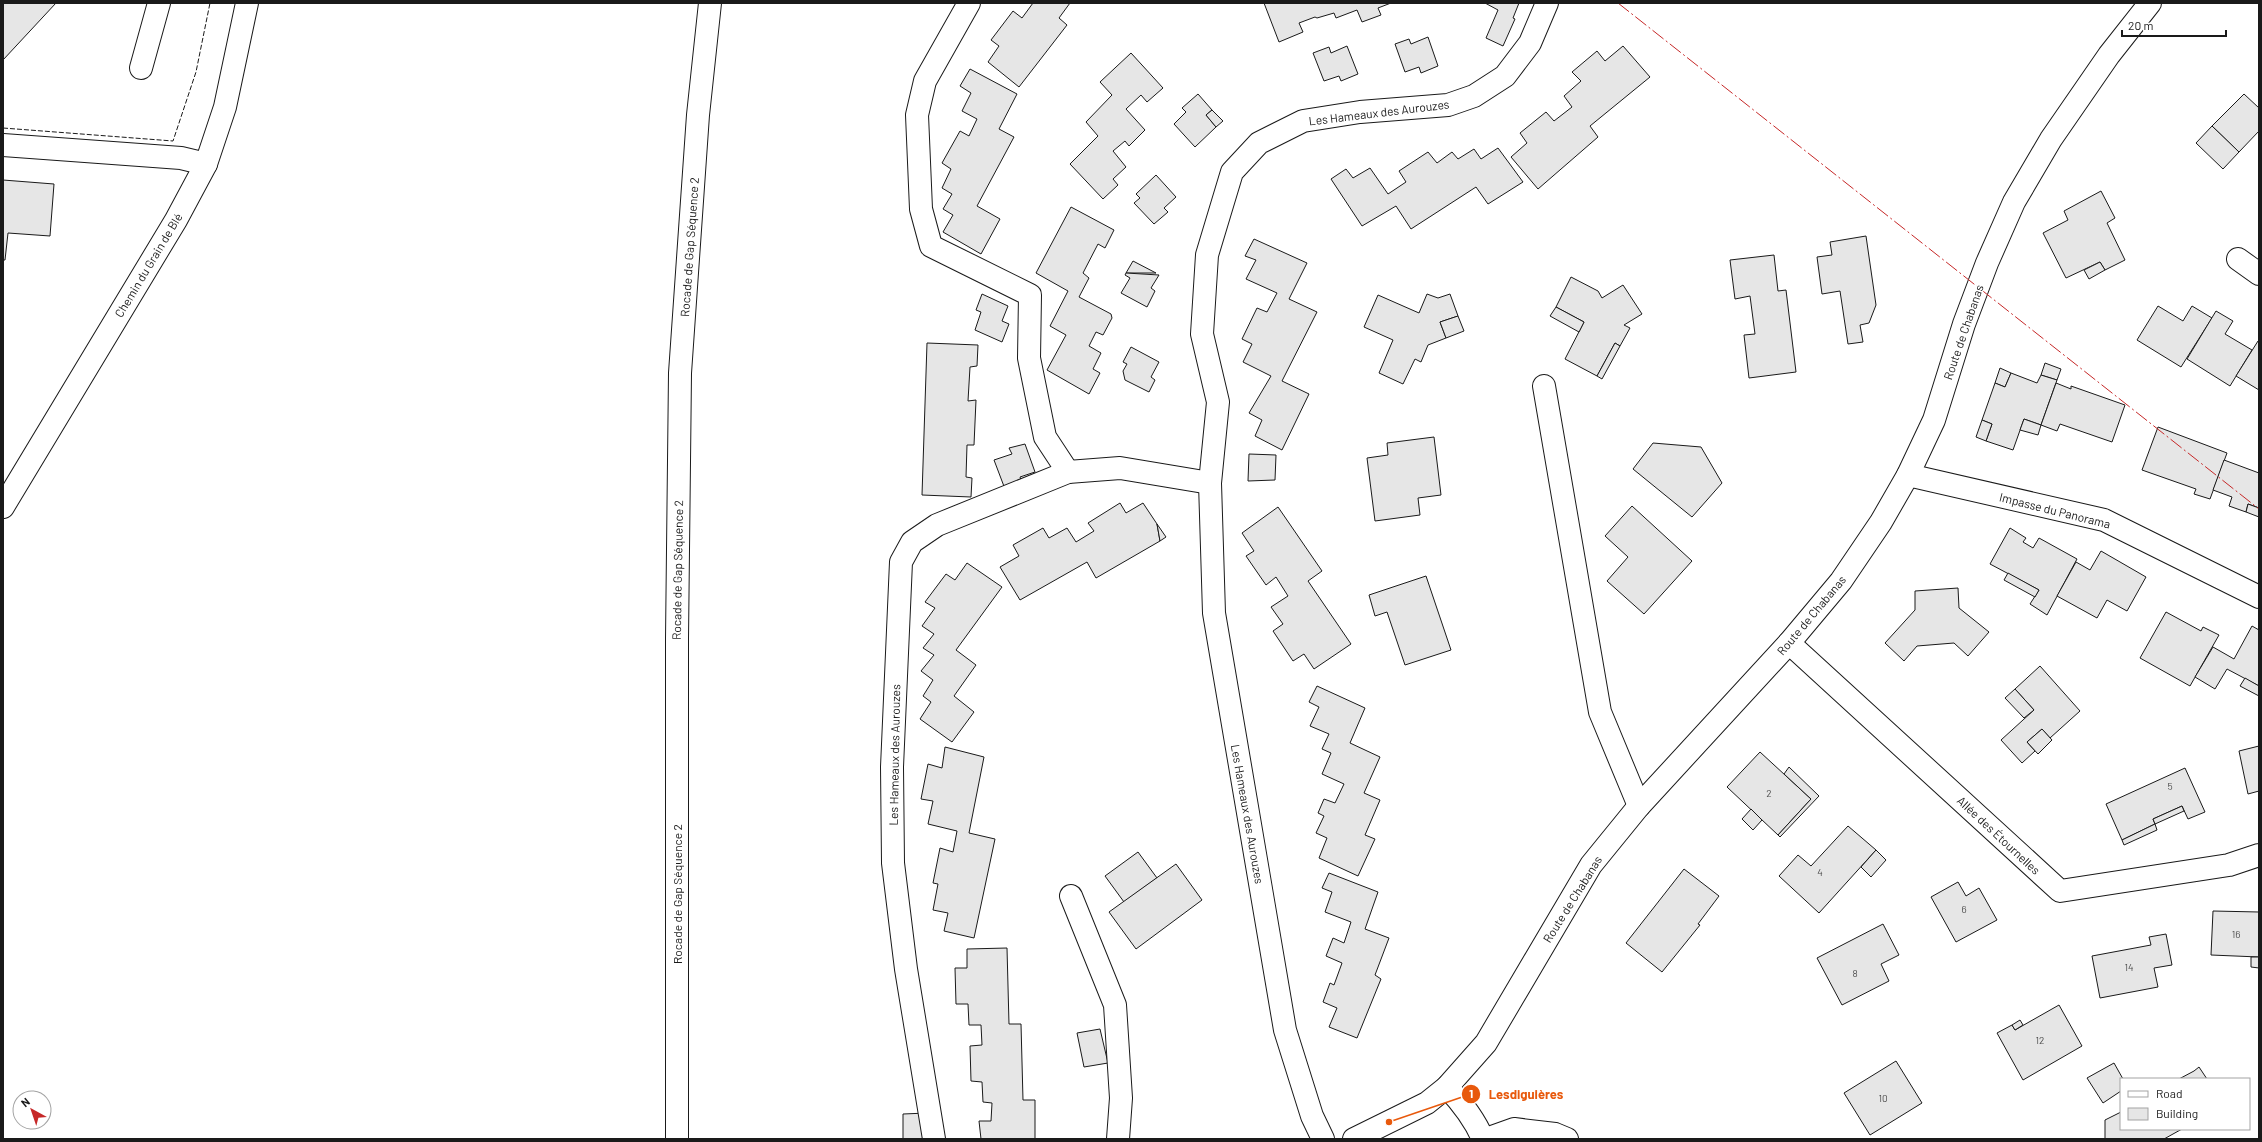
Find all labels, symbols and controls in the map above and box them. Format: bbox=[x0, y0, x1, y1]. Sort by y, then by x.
scale bar bbox=[2122, 12, 2226, 38]
text: 20 m bbox=[2128, 18, 2154, 32]
street label: Les Hameaux des Aurouzes bbox=[1308, 96, 1450, 128]
street label: Rocade de Gap Séquence 2 bbox=[677, 177, 701, 317]
street label: Chemin du Grain de Blé bbox=[111, 210, 185, 320]
street label: Route de Chabanas bbox=[1940, 282, 1986, 381]
street label: Impasse du Panorama bbox=[1998, 489, 2112, 531]
street label: Rocade de Gap Séquence 2 bbox=[669, 500, 685, 640]
street label: Route de Chabanas bbox=[1774, 572, 1849, 658]
street label: Les Hameaux des Aurouzes bbox=[886, 684, 902, 826]
street label: Les Hameaux des Aurouzes bbox=[1229, 743, 1267, 885]
house number: 5 bbox=[2167, 780, 2173, 792]
house number: 2 bbox=[1766, 787, 1772, 799]
street label: Allée des Étournelles bbox=[1955, 793, 2043, 877]
street label: Rocade de Gap Séquence 2 bbox=[670, 824, 684, 964]
street label: Route de Chabanas bbox=[1540, 853, 1604, 945]
house number: 4 bbox=[1817, 866, 1823, 878]
house number: 6 bbox=[1961, 903, 1967, 915]
house number: 16 bbox=[2232, 928, 2240, 940]
house number: 14 bbox=[2124, 961, 2134, 973]
house number: 8 bbox=[1852, 967, 1858, 979]
house number: 12 bbox=[2036, 1034, 2044, 1046]
legend bbox=[2120, 1078, 2250, 1130]
callout: Lesdiguières bbox=[1461, 1082, 1572, 1107]
text: 1 bbox=[1469, 1086, 1473, 1100]
text: Lesdiguières bbox=[1489, 1086, 1564, 1102]
text: Road bbox=[2156, 1086, 2183, 1100]
north arrow bbox=[12, 1090, 52, 1130]
house number: 10 bbox=[1878, 1092, 1888, 1104]
text: N bbox=[18, 1095, 32, 1109]
text: Building bbox=[2156, 1106, 2198, 1120]

